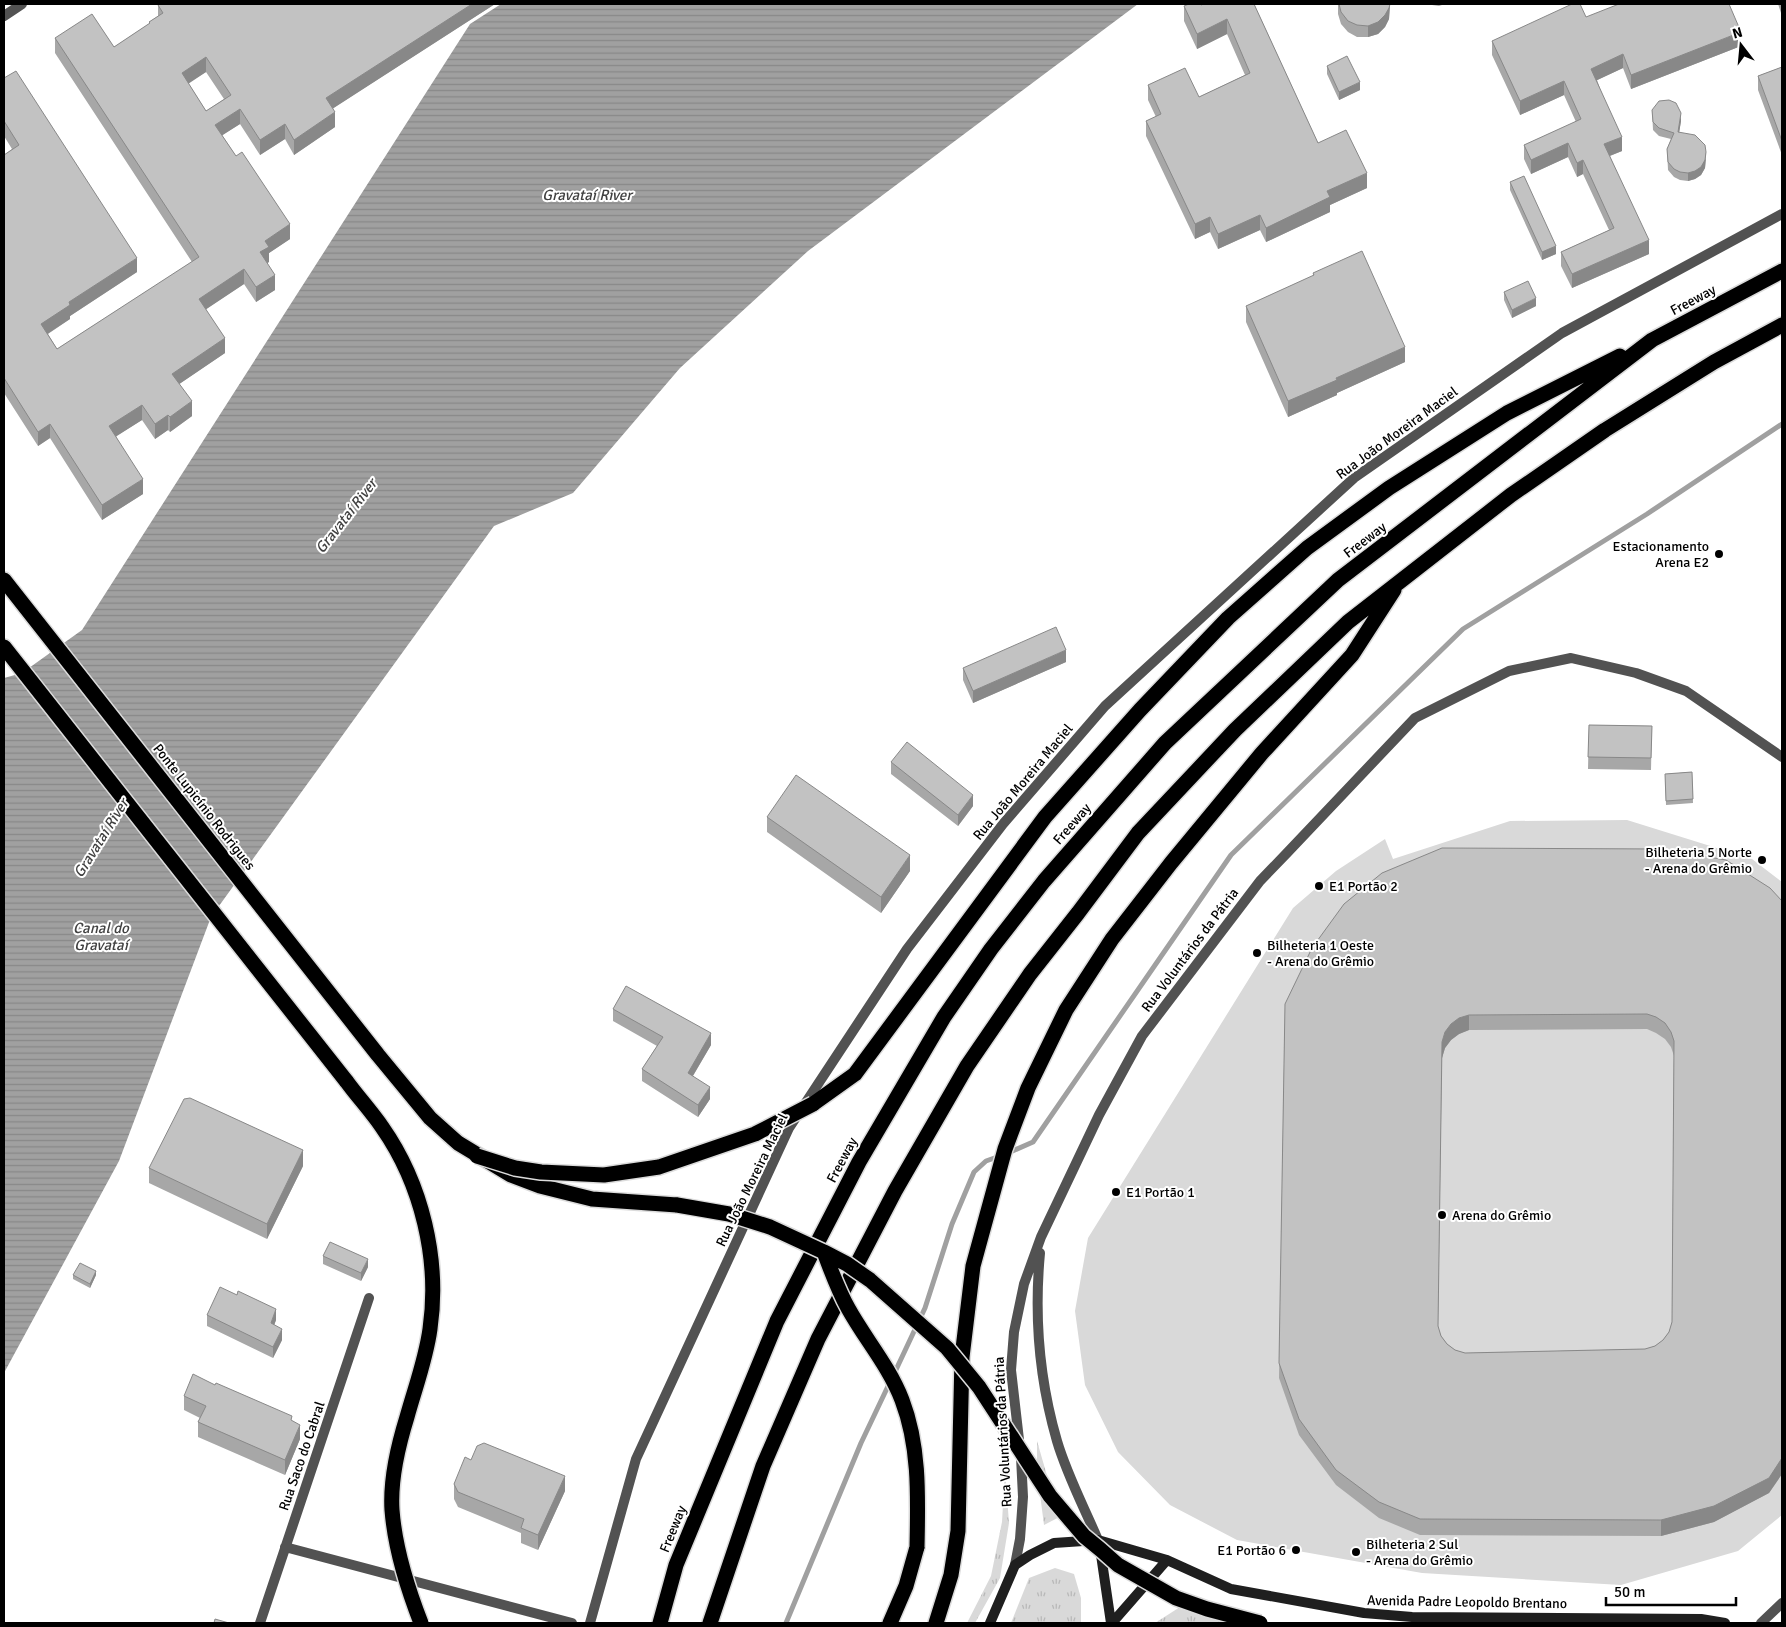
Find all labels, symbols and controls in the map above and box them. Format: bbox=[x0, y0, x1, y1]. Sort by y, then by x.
north arrow bbox=[1716, 20, 1766, 70]
text: N bbox=[1731, 23, 1745, 42]
water label: Gravataí River bbox=[542, 186, 634, 204]
street label: Freeway bbox=[1667, 281, 1719, 319]
street label: Rua João Moreira Maciel bbox=[1333, 383, 1461, 483]
water label: Gravataí River bbox=[311, 473, 382, 557]
street label: Freeway bbox=[1340, 518, 1390, 562]
place label: Estacionamento Arena E2 bbox=[1613, 538, 1709, 571]
marker: Estacionamento Arena E2 bbox=[1713, 548, 1725, 560]
street label: Rua João Moreira Maciel bbox=[969, 720, 1077, 844]
street label: Ponte Lupicínio Rodrigues bbox=[149, 740, 259, 874]
water label: Gravataí River bbox=[70, 793, 134, 881]
street label: Freeway bbox=[1049, 800, 1095, 848]
place label: Bilheteria 5 Norte - Arena do Grêmio bbox=[1645, 844, 1752, 877]
marker: Bilheteria 5 Norte - Arena do Grêmio bbox=[1756, 854, 1768, 866]
place label: E1 Portão 2 bbox=[1329, 878, 1398, 895]
marker: E1 Portão 2 bbox=[1313, 880, 1325, 892]
street label: Rua Voluntários da Pátria bbox=[1138, 885, 1242, 1015]
water label: Canal do Gravataí bbox=[73, 919, 131, 954]
place label: Bilheteria 1 Oeste - Arena do Grêmio bbox=[1267, 937, 1374, 970]
marker: Bilheteria 1 Oeste - Arena do Grêmio bbox=[1251, 947, 1263, 959]
street label: Rua João Moreira Maciel bbox=[712, 1110, 792, 1250]
street label: Freeway bbox=[823, 1134, 861, 1186]
place label: E1 Portão 1 bbox=[1126, 1184, 1195, 1201]
marker: E1 Portão 1 bbox=[1110, 1186, 1122, 1198]
place label: Arena do Grêmio bbox=[1452, 1207, 1551, 1224]
marker: Arena do Grêmio bbox=[1436, 1209, 1448, 1221]
street label: Rua Voluntários da Pátria bbox=[991, 1356, 1015, 1508]
street label: Rua Saco do Cabral bbox=[275, 1399, 329, 1513]
street label: Freeway bbox=[656, 1503, 690, 1555]
place label: Bilheteria 2 Sul - Arena do Grêmio bbox=[1366, 1536, 1473, 1569]
place label: E1 Portão 6 bbox=[1217, 1542, 1286, 1559]
marker: E1 Portão 6 bbox=[1290, 1544, 1302, 1556]
marker: Bilheteria 2 Sul - Arena do Grêmio bbox=[1350, 1546, 1362, 1558]
scale bar bbox=[1606, 1574, 1736, 1606]
text: 50 m bbox=[1614, 1583, 1645, 1601]
street label: Avenida Padre Leopoldo Brentano bbox=[1367, 1592, 1567, 1612]

